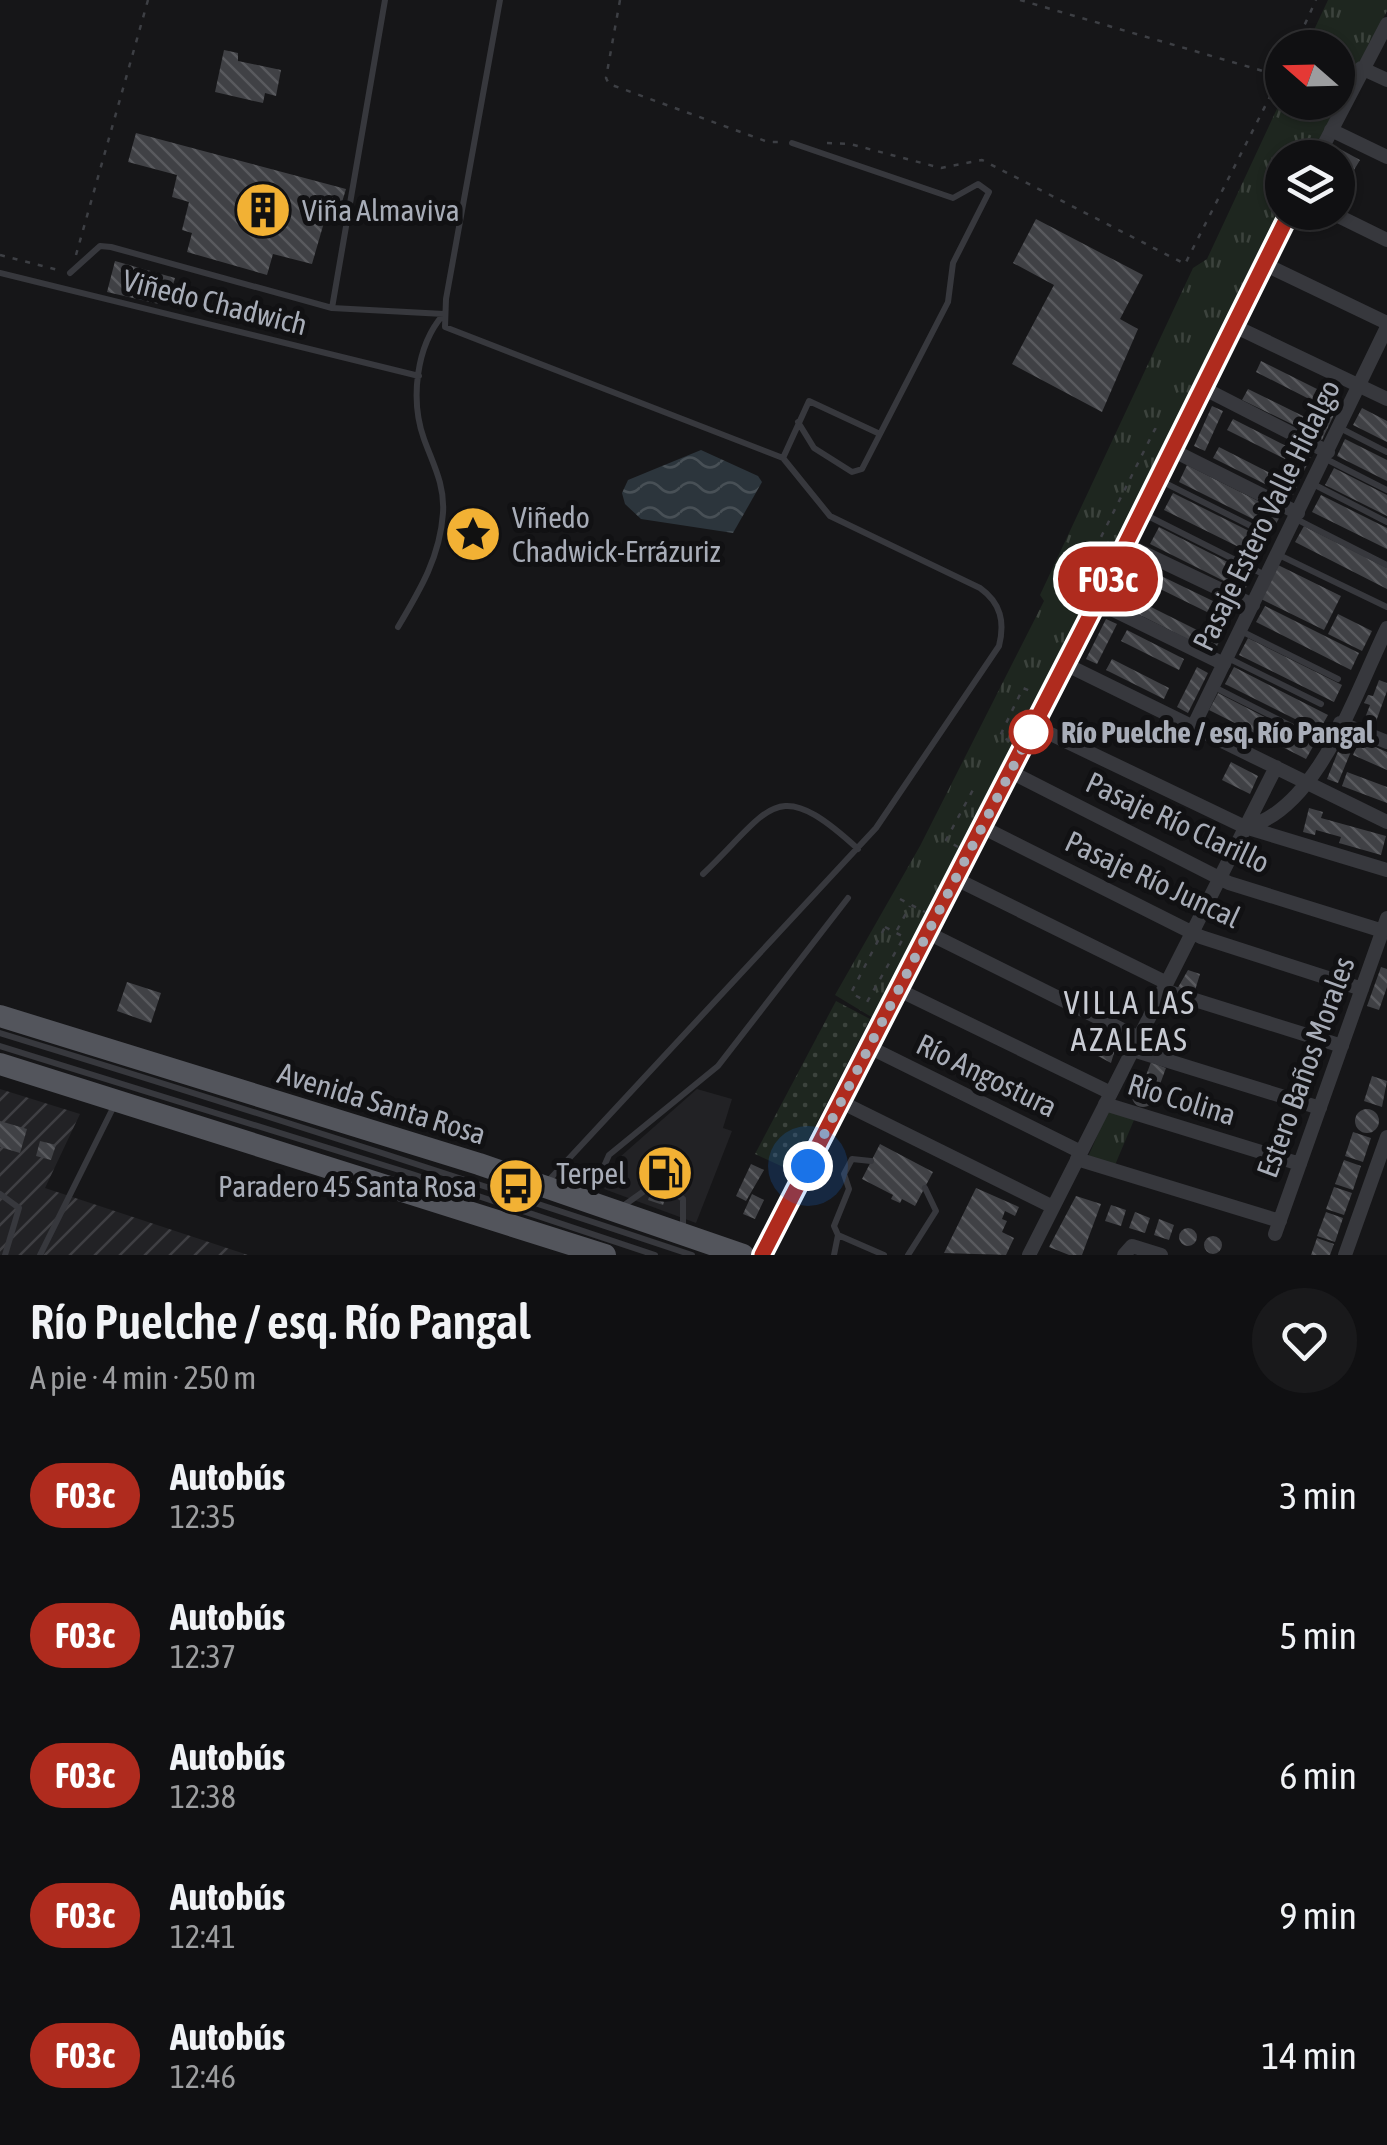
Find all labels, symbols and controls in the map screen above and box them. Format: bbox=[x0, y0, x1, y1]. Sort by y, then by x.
north arrow bbox=[1265, 30, 1355, 120]
map controls bbox=[1265, 30, 1355, 230]
button: layers bbox=[1265, 140, 1355, 230]
building icon: Viña Almaviva bbox=[233, 180, 293, 240]
place label: Viña Almaviva bbox=[302, 193, 460, 227]
street label: Viñedo Chadwich bbox=[119, 263, 311, 341]
street label: Pasaje Estero Valle Hidalgo bbox=[1186, 374, 1346, 656]
place label: Viñedo Chadwick-Errázuriz bbox=[512, 500, 721, 568]
place icon: Viñedo Chadwick-Errázuriz bbox=[443, 504, 503, 564]
line badge: F03c bbox=[1038, 546, 1178, 612]
text: F03c bbox=[1078, 559, 1138, 599]
marker: Río Puelche / esq. Río Pangal bbox=[1010, 711, 1052, 753]
place label: Río Puelche / esq. Río Pangal bbox=[1061, 715, 1375, 749]
street label: Pasaje Río Clarillo bbox=[1081, 765, 1275, 879]
street label: Pasaje Río Juncal bbox=[1060, 824, 1246, 934]
street label: Estero Baños Morales bbox=[1249, 952, 1361, 1182]
district label: VILLA LAS AZALEAS bbox=[1064, 984, 1196, 1058]
street label: Río Angostura bbox=[911, 1026, 1063, 1124]
street label: Avenida Santa Rosa bbox=[274, 1055, 490, 1151]
street label: Río Colina bbox=[1124, 1067, 1240, 1131]
your location bbox=[783, 1141, 833, 1191]
fuel station icon: Terpel bbox=[635, 1143, 695, 1203]
bus stop icon: Paradero 45 Santa Rosa bbox=[486, 1156, 546, 1216]
place label: Terpel bbox=[556, 1156, 626, 1190]
place label: Paradero 45 Santa Rosa bbox=[218, 1169, 477, 1203]
button: heart bbox=[1252, 1288, 1357, 1393]
text: Río Puelche / esq. Río Pangal bbox=[30, 1294, 531, 1349]
text: A pie · 4 min · 250 m bbox=[30, 1359, 256, 1396]
text: Autobús bbox=[170, 1455, 285, 1498]
text: 3 min bbox=[1279, 1474, 1357, 1517]
text: F03c bbox=[55, 1475, 115, 1515]
text: 12:35 bbox=[170, 1498, 236, 1535]
text: Autobús bbox=[170, 1595, 285, 1638]
text: 5 min bbox=[1279, 1614, 1357, 1657]
text: F03c bbox=[55, 1615, 115, 1655]
text: 12:37 bbox=[170, 1638, 236, 1675]
text: Autobús bbox=[170, 1735, 285, 1778]
text: 6 min bbox=[1279, 1754, 1357, 1797]
text: F03c bbox=[55, 1755, 115, 1795]
text: 12:38 bbox=[170, 1778, 236, 1815]
text: Autobús bbox=[170, 1875, 285, 1918]
text: 9 min bbox=[1279, 1894, 1357, 1937]
text: F03c bbox=[55, 1895, 115, 1935]
text: 12:41 bbox=[170, 1918, 236, 1955]
text: Autobús bbox=[170, 2015, 285, 2058]
text: 14 min bbox=[1262, 2034, 1357, 2077]
text: F03c bbox=[55, 2035, 115, 2075]
text: 12:46 bbox=[170, 2058, 236, 2095]

